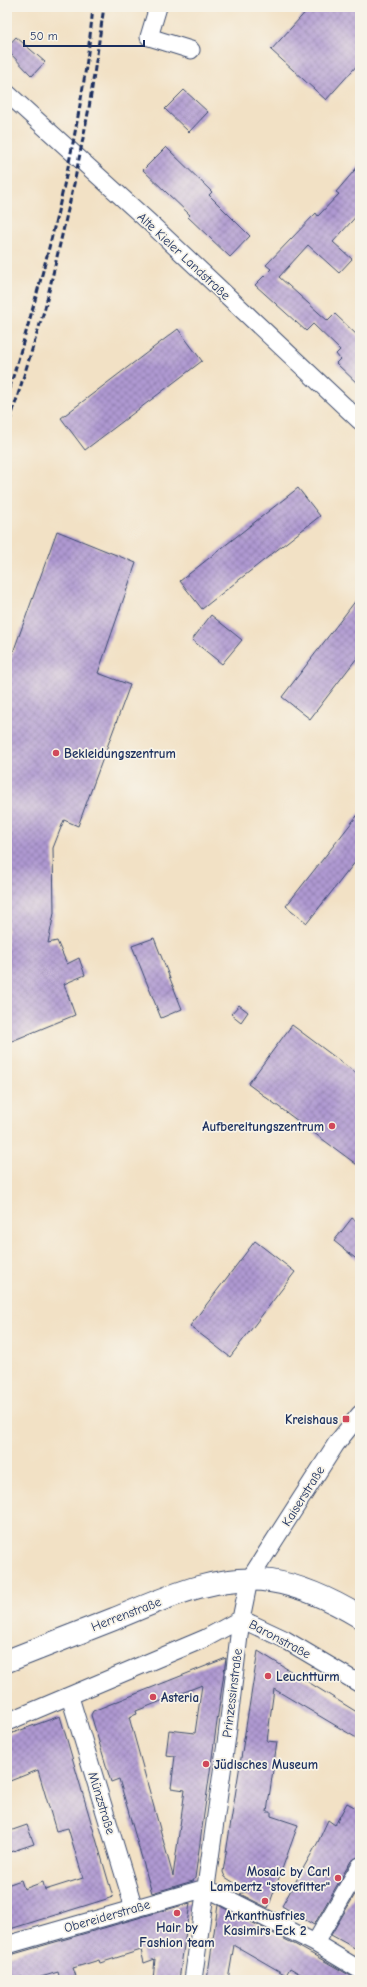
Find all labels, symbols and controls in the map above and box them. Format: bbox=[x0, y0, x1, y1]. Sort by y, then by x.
scale bar bbox=[24, 22, 144, 48]
text: 50 m bbox=[30, 29, 58, 43]
street label: Alte Kieler Landstraße bbox=[135, 209, 234, 303]
place label: Bekleidungszentrum bbox=[64, 746, 176, 761]
marker: Bekleidungszentrum bbox=[51, 748, 61, 758]
place label: Aufbereitungszentrum bbox=[202, 1119, 324, 1134]
marker: Aufbereitungszentrum bbox=[327, 1121, 337, 1131]
place label: Kreishaus bbox=[285, 1412, 338, 1427]
marker: Kreishaus bbox=[341, 1414, 351, 1424]
street label: Kaiserstraße bbox=[279, 1463, 328, 1529]
street label: Herrenstraße bbox=[89, 1594, 164, 1634]
street label: Baronstraße bbox=[247, 1616, 314, 1662]
street label: Prinzessinstraße bbox=[219, 1647, 245, 1738]
place label: Leuchtturm bbox=[276, 1669, 340, 1684]
marker: Leuchtturm bbox=[263, 1671, 273, 1681]
place label: Asteria bbox=[161, 1690, 199, 1705]
marker: Asteria bbox=[148, 1692, 158, 1702]
place label: Jüdisches Museum bbox=[214, 1757, 318, 1772]
marker: Jüdisches Museum bbox=[201, 1759, 211, 1769]
street label: Münzstraße bbox=[85, 1770, 119, 1836]
place label: Mosaic by Carl Lambertz "stovefitter" bbox=[210, 1864, 330, 1894]
marker: Mosaic by Carl Lambertz "stovefitter" bbox=[333, 1873, 343, 1883]
street label: Obereiderstraße bbox=[62, 1896, 152, 1935]
marker: Arkanthusfries Kasimirs Eck 2 bbox=[260, 1896, 270, 1906]
marker: Hair by Fashion team bbox=[172, 1908, 182, 1918]
place label: Arkanthusfries Kasimirs Eck 2 bbox=[224, 1908, 306, 1938]
place label: Hair by Fashion team bbox=[139, 1920, 215, 1950]

